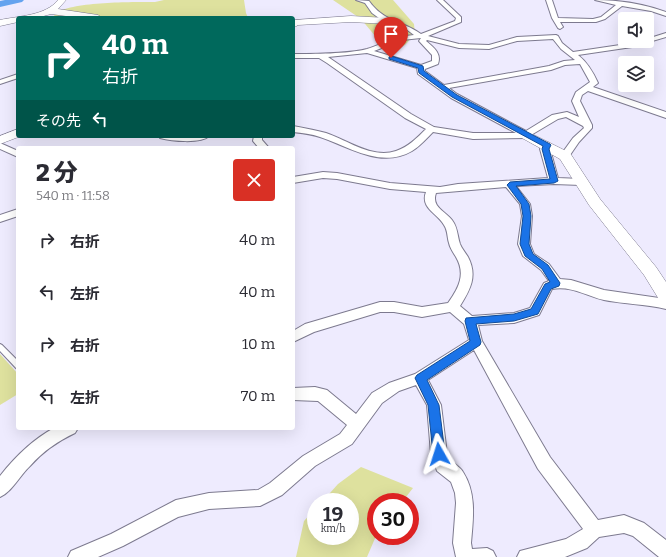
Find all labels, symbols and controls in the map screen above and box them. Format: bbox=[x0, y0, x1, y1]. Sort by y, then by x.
map controls bbox=[618, 12, 654, 92]
button: sound bbox=[618, 12, 654, 48]
pin bbox=[374, 17, 408, 58]
icon: arrive bbox=[380, 23, 402, 45]
text: 40 m bbox=[102, 28, 169, 61]
icon: right bbox=[36, 32, 88, 84]
button: layers bbox=[618, 56, 654, 92]
text: 右折 bbox=[102, 66, 138, 88]
icon: left bbox=[89, 108, 111, 130]
text: その先 bbox=[36, 112, 81, 130]
text: 2 分 bbox=[36, 159, 78, 187]
button: close bbox=[233, 159, 275, 201]
text: 540 m · 11:58 bbox=[36, 188, 110, 203]
icon: right bbox=[36, 229, 58, 251]
text: 40 m bbox=[239, 231, 275, 249]
text: 右折 bbox=[70, 233, 100, 251]
icon: left bbox=[36, 281, 58, 303]
text: 40 m bbox=[239, 283, 275, 301]
text: 左折 bbox=[70, 285, 100, 303]
icon: right bbox=[36, 333, 58, 355]
text: 10 m bbox=[242, 335, 275, 353]
text: 右折 bbox=[70, 337, 100, 355]
icon: left bbox=[36, 385, 58, 407]
text: 70 m bbox=[241, 387, 275, 405]
text: 左折 bbox=[70, 389, 100, 407]
position arrow bbox=[418, 433, 460, 475]
speed limit sign: 30 bbox=[367, 493, 419, 545]
text: 19 bbox=[323, 502, 343, 526]
text: km/h bbox=[321, 523, 345, 535]

